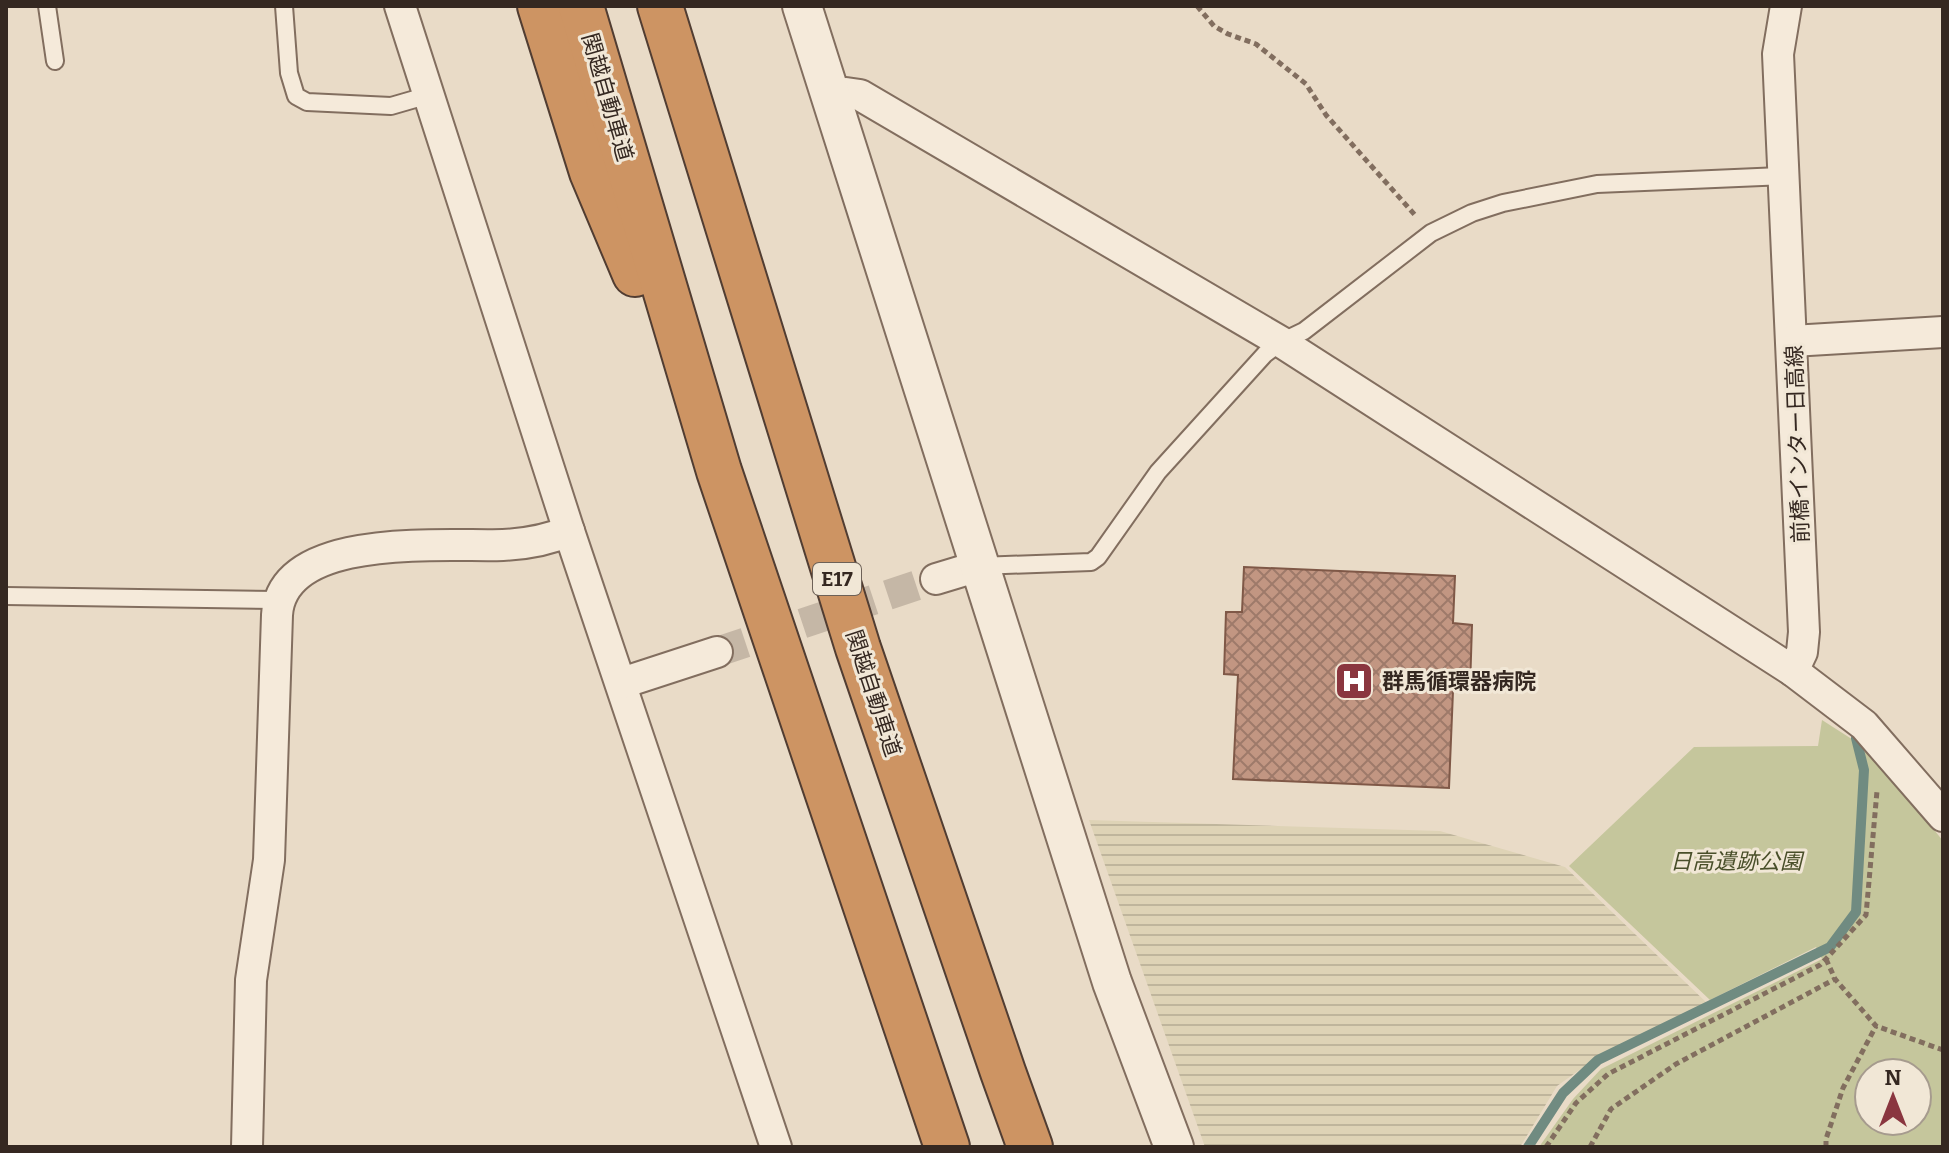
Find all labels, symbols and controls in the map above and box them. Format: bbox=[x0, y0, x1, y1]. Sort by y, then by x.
street label: 関越自動車道 bbox=[576, 30, 639, 164]
street label: 前橋インター日高線 bbox=[1781, 345, 1814, 543]
road number: E17 bbox=[813, 563, 861, 595]
street label: 関越自動車道 bbox=[840, 626, 907, 760]
hospital icon: 群馬循環器病院 bbox=[1333, 660, 1375, 702]
place label: 群馬循環器病院 bbox=[1382, 668, 1536, 695]
park label: 日高遺跡公園 bbox=[1670, 848, 1805, 875]
north arrow bbox=[1853, 1057, 1933, 1137]
text: N bbox=[1885, 1064, 1902, 1091]

